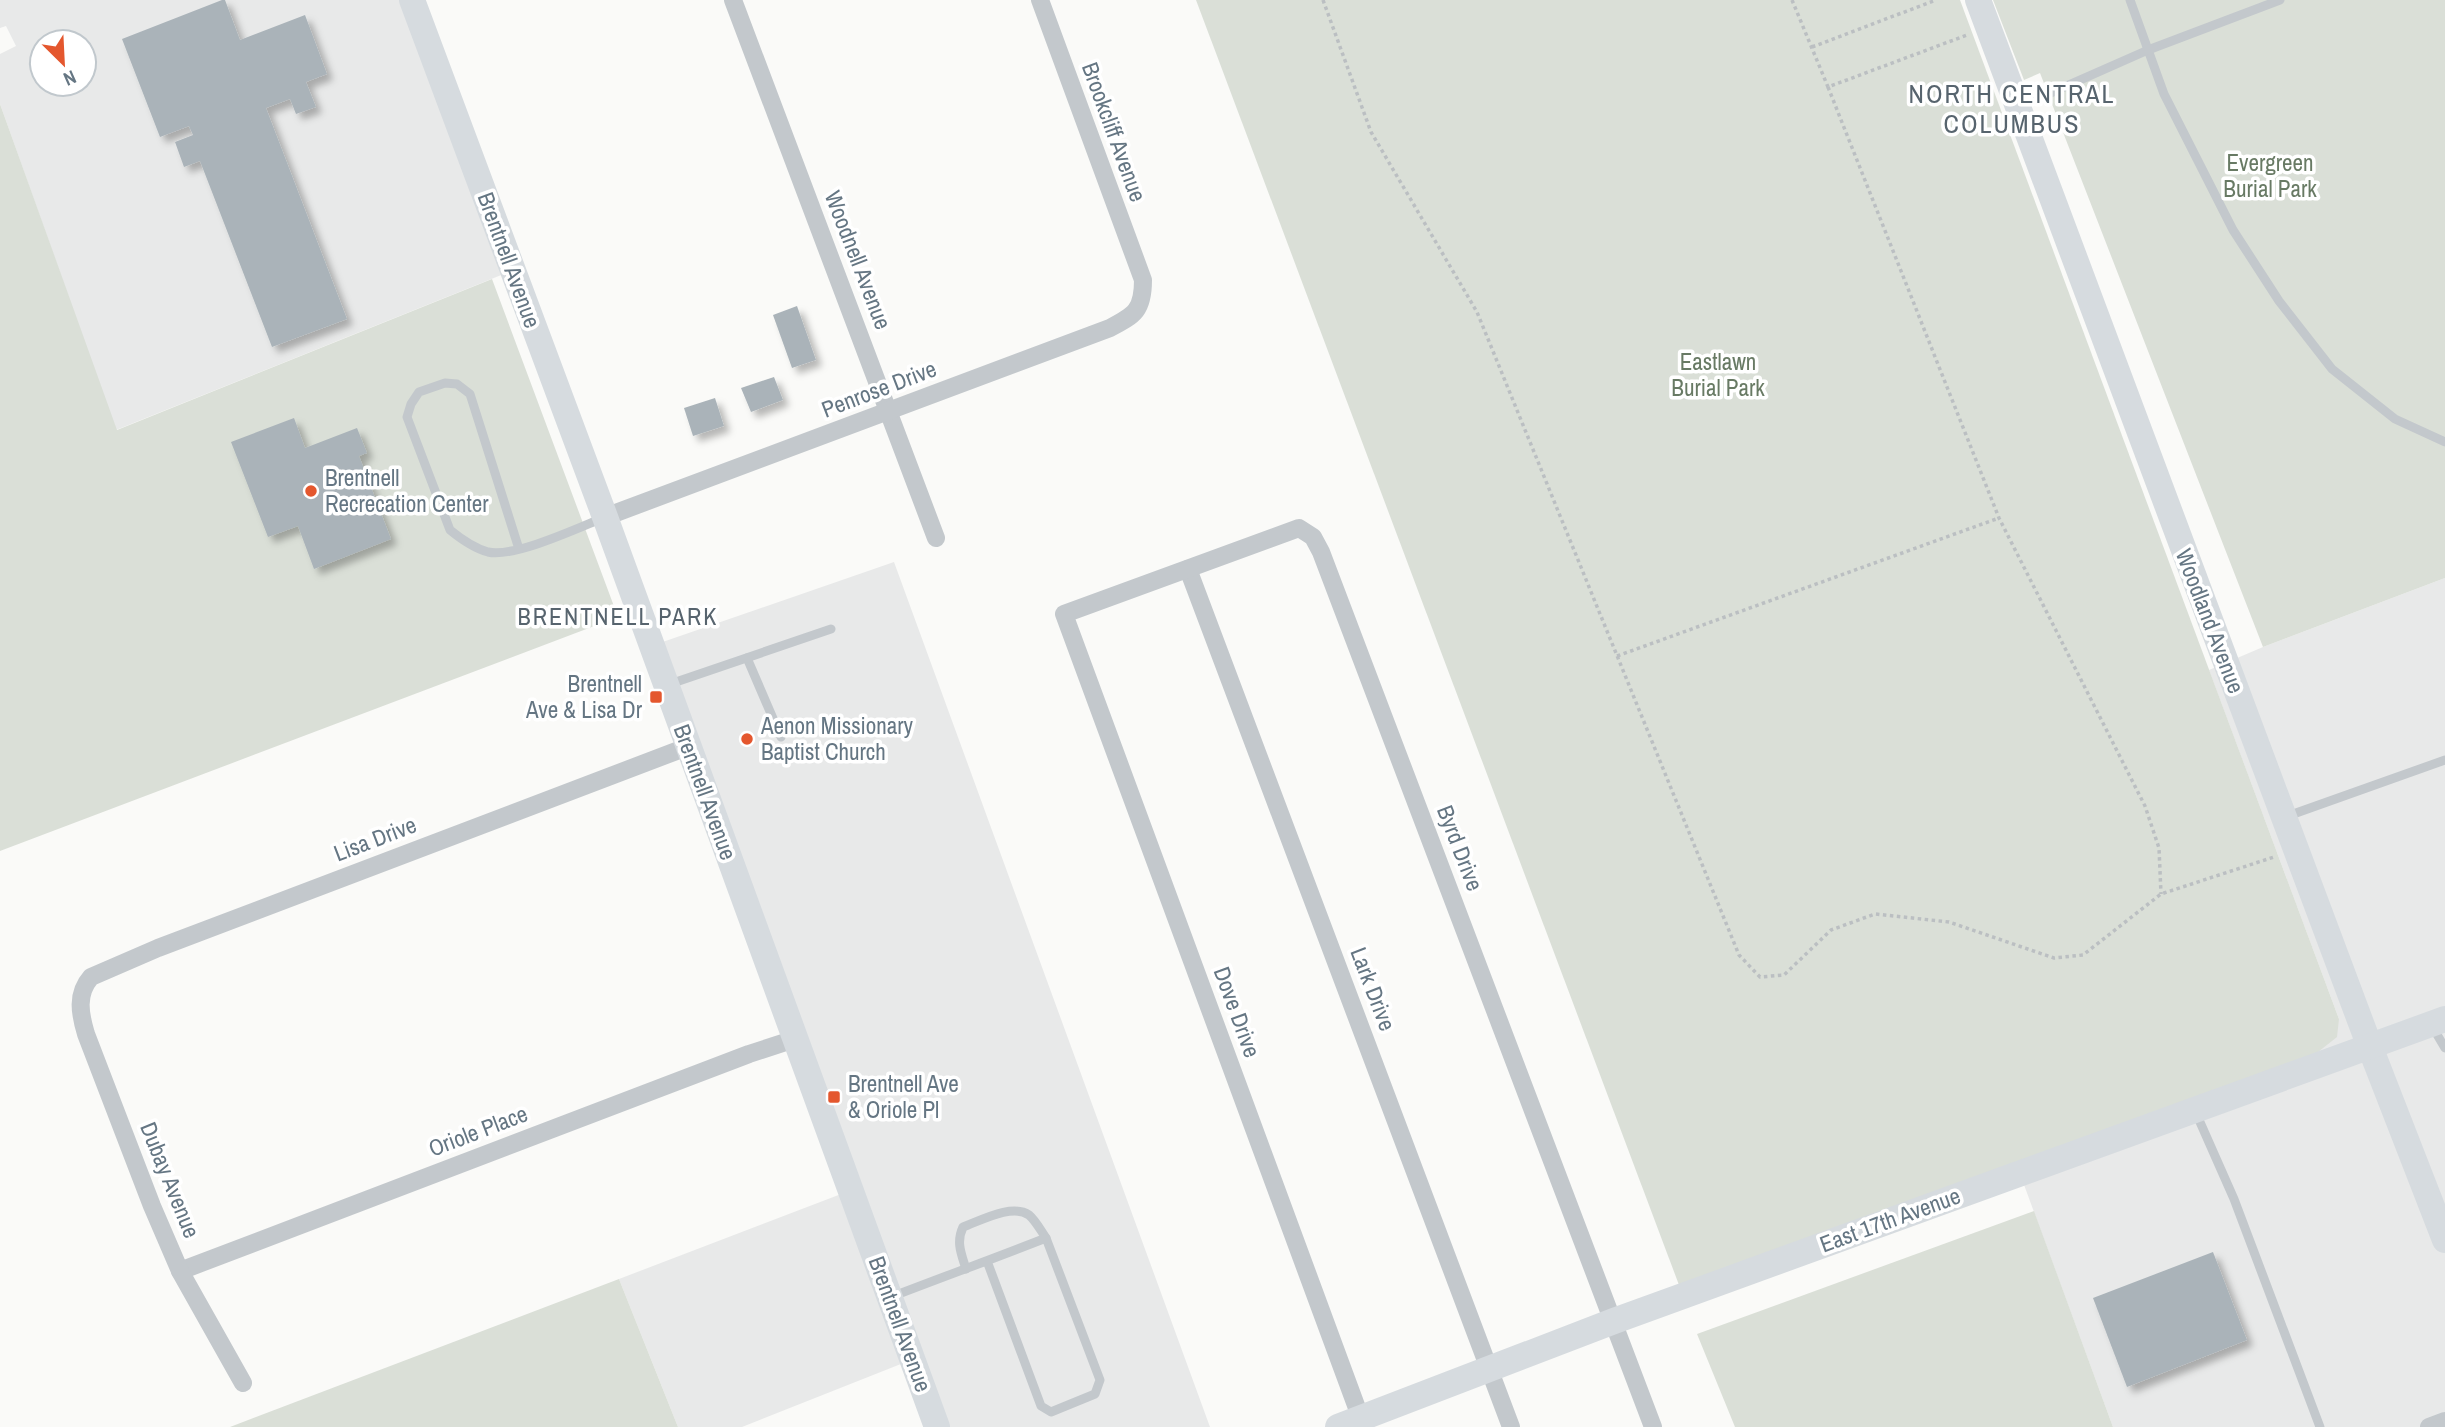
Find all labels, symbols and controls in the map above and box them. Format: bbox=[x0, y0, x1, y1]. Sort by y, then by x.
north arrow bbox=[28, 28, 98, 98]
street label: Brookcliff Avenue bbox=[1075, 58, 1154, 206]
text: N bbox=[59, 64, 80, 93]
district label: NORTH CENTRAL COLUMBUS bbox=[1909, 76, 2115, 141]
park label: Evergreen Burial Park bbox=[2223, 147, 2317, 204]
street label: Woodnell Avenue bbox=[818, 186, 899, 334]
street label: Brentnell Avenue bbox=[471, 188, 548, 332]
park label: Eastlawn Burial Park bbox=[1671, 346, 1765, 403]
street label: Penrose Drive bbox=[817, 352, 941, 425]
place label: Brentnell Recrecation Center bbox=[325, 462, 489, 519]
marker: Brentnell Recrecation Center bbox=[303, 483, 319, 499]
street label: Woodland Avenue bbox=[2169, 544, 2252, 698]
district label: BRENTNELL PARK bbox=[518, 600, 718, 632]
place label: Brentnell Ave & Lisa Dr bbox=[525, 668, 643, 725]
marker: Brentnell Ave & Lisa Dr bbox=[648, 689, 664, 705]
place label: Aenon Missionary Baptist Church bbox=[760, 710, 914, 767]
street label: Brentnell Avenue bbox=[667, 720, 744, 864]
marker: Aenon Missionary Baptist Church bbox=[739, 731, 755, 747]
street label: Byrd Drive bbox=[1430, 801, 1491, 895]
street label: Lisa Drive bbox=[329, 809, 420, 868]
street label: Lark Drive bbox=[1343, 943, 1404, 1035]
street label: Dove Drive bbox=[1207, 962, 1268, 1061]
place label: Brentnell Ave & Oriole Pl bbox=[848, 1068, 959, 1125]
marker: Brentnell Ave & Oriole Pl bbox=[826, 1089, 842, 1105]
street label: Oriole Place bbox=[424, 1097, 532, 1164]
street label: Dubay Avenue bbox=[133, 1117, 208, 1242]
street label: East 17th Avenue bbox=[1815, 1180, 1964, 1259]
street label: Brentnell Avenue bbox=[862, 1252, 939, 1396]

